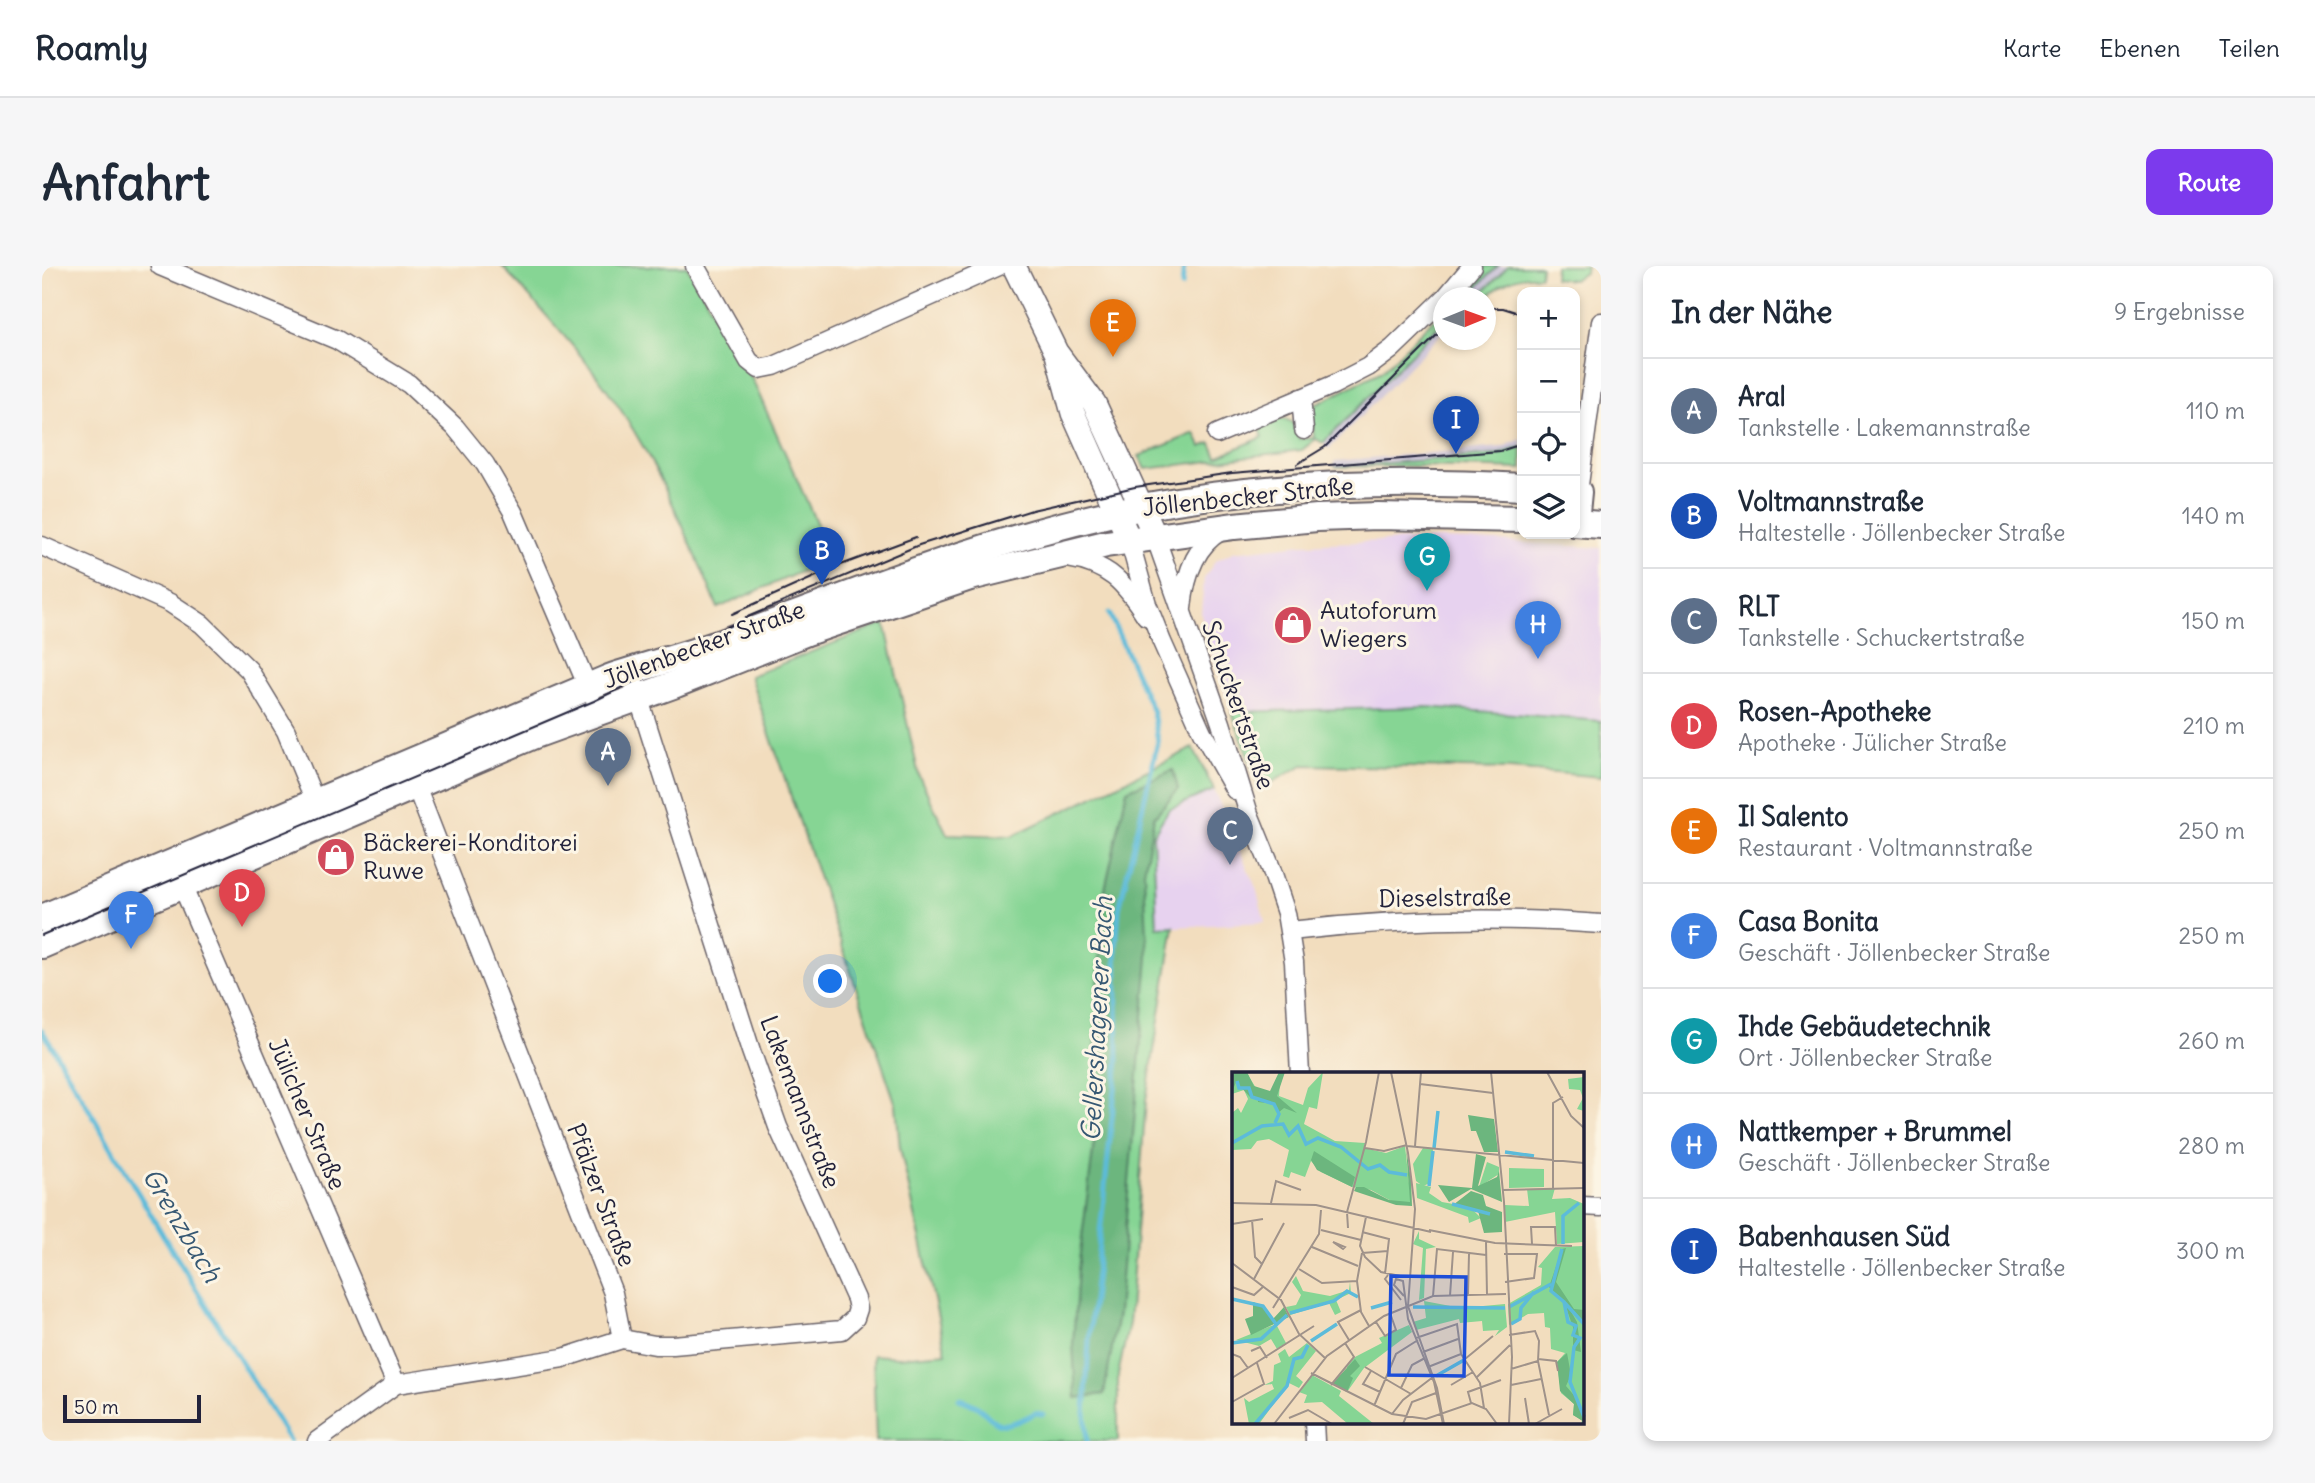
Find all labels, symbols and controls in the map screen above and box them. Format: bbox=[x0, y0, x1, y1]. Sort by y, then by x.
text: Roamly bbox=[35, 27, 148, 69]
text: Karte bbox=[2003, 33, 2062, 63]
text: Ebenen bbox=[2100, 33, 2181, 63]
text: Teilen bbox=[2219, 33, 2280, 63]
button: Route bbox=[2146, 149, 2273, 215]
text: Anfahrt bbox=[42, 152, 210, 213]
north arrow bbox=[1433, 287, 1496, 350]
map controls bbox=[1517, 287, 1580, 539]
button: + bbox=[1517, 287, 1580, 350]
text: In der Nähe bbox=[1671, 293, 1833, 331]
text: 9 Ergebnisse bbox=[2114, 297, 2245, 326]
pin: E bbox=[1090, 299, 1136, 357]
button: − bbox=[1517, 350, 1580, 413]
text: Aral bbox=[1738, 380, 1786, 413]
pin: I bbox=[1433, 396, 1479, 454]
text: A bbox=[1687, 396, 1701, 425]
text: 110 m bbox=[2186, 396, 2245, 425]
button: locate bbox=[1517, 413, 1580, 476]
text: Tankstelle · Lakemannstraße bbox=[1738, 413, 2031, 442]
street label: Jöllenbecker Straße bbox=[1141, 470, 1355, 522]
button: layers bbox=[1517, 476, 1580, 539]
text: Voltmannstraße bbox=[1738, 485, 1924, 518]
text: B bbox=[1686, 501, 1702, 530]
text: 140 m bbox=[2182, 501, 2245, 530]
text: Haltestelle · Jöllenbecker Straße bbox=[1738, 518, 2065, 547]
pin: B bbox=[799, 527, 845, 585]
pin: G bbox=[1404, 533, 1450, 591]
text: RLT bbox=[1738, 590, 1780, 623]
street label: Jöllenbecker Straße bbox=[599, 594, 809, 694]
place label: Autoforum Wiegers bbox=[1320, 595, 1437, 653]
pin: H bbox=[1515, 601, 1561, 659]
shop icon: Autoforum Wiegers bbox=[1272, 604, 1314, 646]
text: C bbox=[1686, 606, 1702, 635]
text: 150 m bbox=[2182, 606, 2245, 635]
street label: Schuckertstraße bbox=[1196, 616, 1282, 793]
text: Tankstelle · Schuckertstraße bbox=[1738, 623, 2025, 652]
text: Rosen-Apotheke bbox=[1738, 695, 1932, 728]
text: D bbox=[1686, 711, 1702, 740]
text: 210 m bbox=[2182, 711, 2245, 740]
pin: A bbox=[585, 728, 631, 786]
text: Apotheke · Jülicher Straße bbox=[1738, 728, 2007, 757]
text: Il Salento bbox=[1738, 800, 1849, 833]
pin: C bbox=[1207, 807, 1253, 865]
text: E bbox=[1687, 816, 1701, 845]
text: 250 m bbox=[2178, 816, 2245, 845]
place label: Bäckerei-Konditorei Ruwe bbox=[363, 827, 578, 885]
text: Restaurant · Voltmannstraße bbox=[1738, 833, 2033, 862]
shop icon: Bäckerei-Konditorei Ruwe bbox=[315, 836, 357, 878]
pin: D bbox=[219, 869, 265, 927]
street label: Dieselstraße bbox=[1378, 881, 1512, 913]
pin: F bbox=[108, 891, 154, 949]
water label: Gellershagener Bach bbox=[1074, 895, 1119, 1142]
text: Casa Bonita bbox=[1738, 905, 1879, 938]
text: F bbox=[1687, 921, 1701, 950]
text: 250 m bbox=[2178, 921, 2245, 950]
text: Geschäft · Jöllenbecker Straße bbox=[1738, 938, 2050, 967]
your location bbox=[813, 964, 847, 998]
text: Ihde Gebäudetechnik bbox=[1738, 1010, 1991, 1043]
street label: Lakemannstraße bbox=[754, 1011, 848, 1192]
text: G bbox=[1686, 1026, 1702, 1055]
text: 260 m bbox=[2178, 1026, 2245, 1055]
street label: Jülicher Straße bbox=[263, 1033, 353, 1194]
text: Ort · Jöllenbecker Straße bbox=[1738, 1043, 1993, 1072]
inset map bbox=[1232, 1072, 1584, 1424]
text: Nattkemper + Brummel bbox=[1738, 1115, 2012, 1148]
street label: Pfälzer Straße bbox=[561, 1119, 643, 1270]
text: H bbox=[1686, 1131, 1702, 1160]
text: 280 m bbox=[2178, 1131, 2245, 1160]
text: Geschäft · Jöllenbecker Straße bbox=[1738, 1148, 2050, 1177]
water label: Grenzbach bbox=[135, 1162, 230, 1289]
text: Babenhausen Süd bbox=[1738, 1220, 1950, 1253]
text: I bbox=[1689, 1236, 1699, 1265]
text: 300 m bbox=[2176, 1236, 2245, 1265]
text: Haltestelle · Jöllenbecker Straße bbox=[1738, 1253, 2065, 1282]
scale bar bbox=[63, 1392, 201, 1424]
text: 50 m bbox=[74, 1395, 119, 1419]

